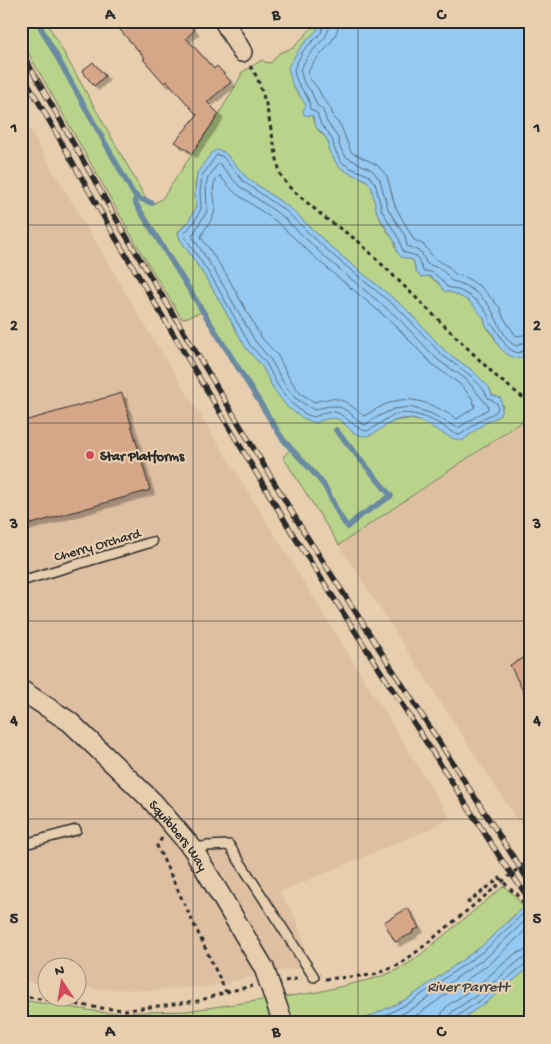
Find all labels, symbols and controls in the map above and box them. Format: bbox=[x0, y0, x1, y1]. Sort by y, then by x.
text: A bbox=[104, 7, 116, 26]
text: B bbox=[271, 7, 281, 26]
text: C bbox=[436, 7, 447, 26]
text: 1 bbox=[10, 120, 17, 139]
text: 1 bbox=[533, 120, 540, 139]
text: 2 bbox=[10, 318, 18, 337]
text: 2 bbox=[533, 318, 541, 337]
marker: Star Platforms bbox=[84, 449, 96, 461]
place label: Star Platforms bbox=[100, 449, 185, 466]
text: 3 bbox=[9, 516, 18, 535]
text: 3 bbox=[532, 516, 541, 535]
street label: Cherry Orchard bbox=[53, 525, 145, 567]
text: 4 bbox=[9, 713, 18, 732]
text: 4 bbox=[532, 713, 541, 732]
street label: Squibbers Way bbox=[144, 797, 210, 875]
text: 5 bbox=[10, 911, 19, 930]
text: 5 bbox=[533, 911, 542, 930]
north arrow bbox=[38, 956, 88, 1006]
text: N bbox=[54, 962, 66, 981]
water label: River Parrett bbox=[427, 979, 512, 997]
text: A bbox=[104, 1024, 116, 1043]
text: B bbox=[271, 1024, 281, 1043]
text: C bbox=[436, 1024, 447, 1043]

